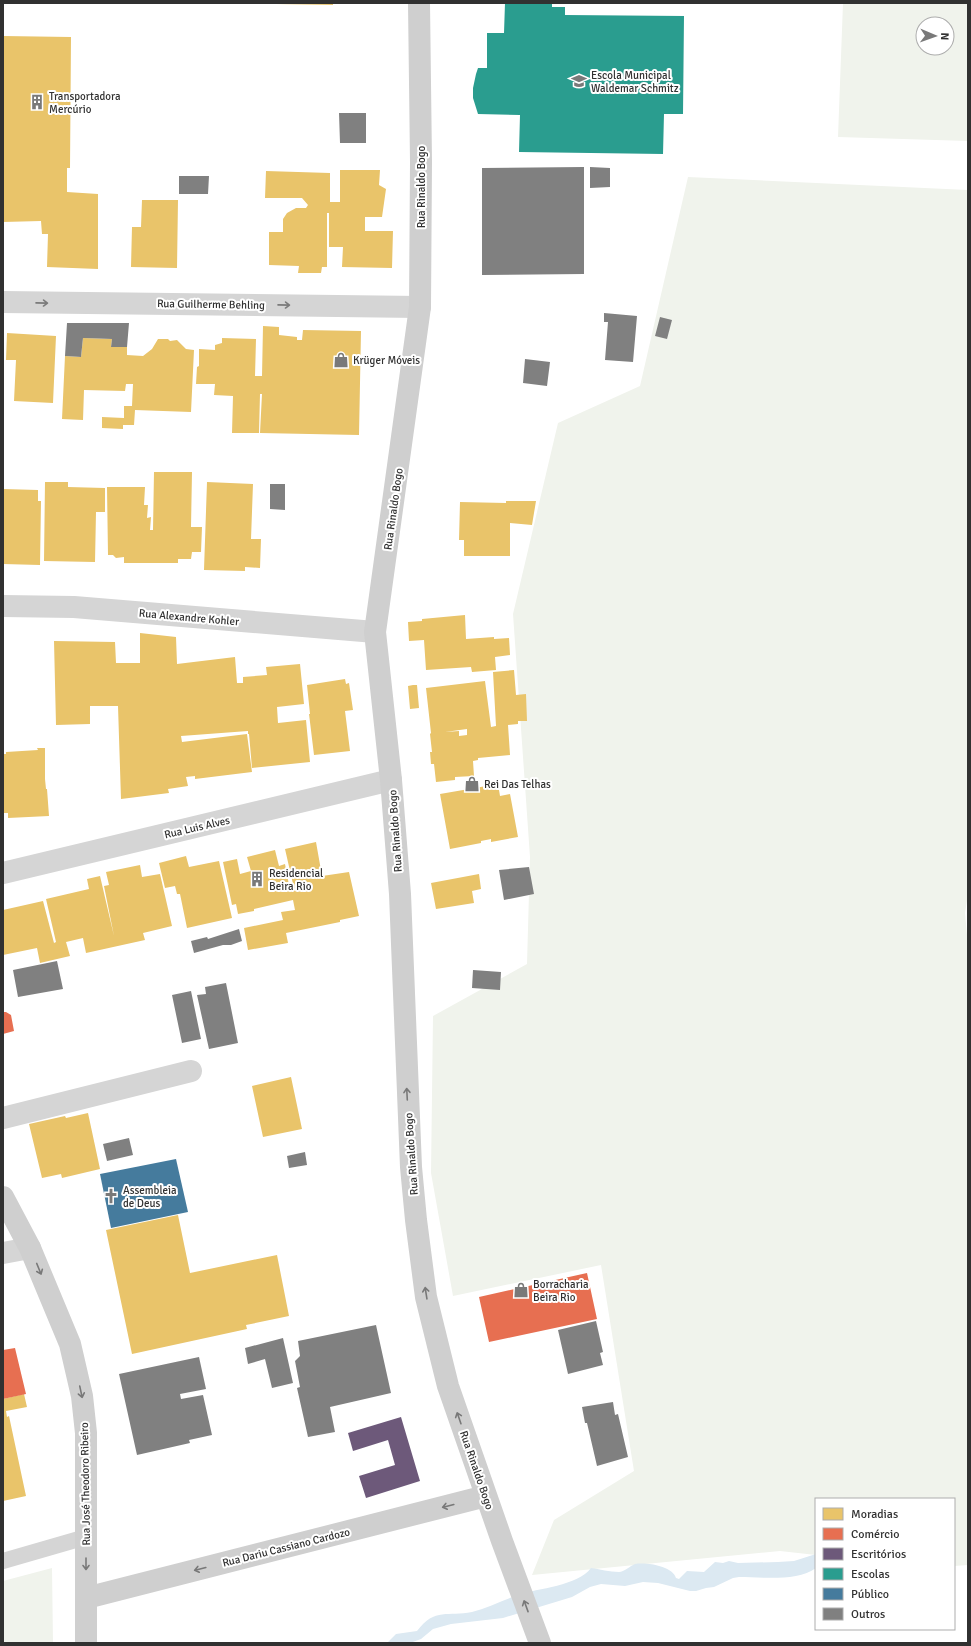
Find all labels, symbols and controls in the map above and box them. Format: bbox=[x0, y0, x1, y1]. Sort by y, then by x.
north arrow bbox=[915, 16, 955, 56]
text: N bbox=[938, 32, 951, 40]
place label: Escola Municipal Waldemar Schmitz bbox=[591, 69, 679, 95]
school or university icon: Escola Municipal Waldemar Schmitz bbox=[570, 72, 588, 90]
place label: Transportadora Mercúrio bbox=[49, 90, 121, 116]
building icon: Transportadora Mercúrio bbox=[28, 93, 46, 111]
street label: Rua Rinaldo Bogo bbox=[415, 145, 428, 228]
street label: Rua Guilherme Behling bbox=[157, 297, 265, 312]
one-way arrow bbox=[35, 299, 48, 306]
one-way arrow bbox=[277, 301, 290, 309]
shop icon: Krüger Móveis bbox=[332, 351, 350, 369]
place label: Krüger Móveis bbox=[353, 354, 420, 367]
street label: Rua Rinaldo Bogo bbox=[381, 467, 406, 551]
street label: Rua Alexandre Kohler bbox=[138, 607, 240, 628]
shop icon: Rei Das Telhas bbox=[463, 775, 481, 793]
place label: Rei Das Telhas bbox=[484, 778, 551, 791]
street label: Rua Rinaldo Bogo bbox=[386, 789, 405, 873]
street label: Rua Luis Alves bbox=[163, 814, 231, 841]
place label: Residencial Beira Rio bbox=[269, 867, 323, 893]
building icon: Residencial Beira Rio bbox=[248, 870, 266, 888]
one-way arrow bbox=[404, 1088, 411, 1101]
street label: Rua Rinaldo Bogo bbox=[402, 1112, 421, 1196]
place label: Assembleia de Deus bbox=[123, 1184, 177, 1210]
church icon: Assembleia de Deus bbox=[102, 1187, 120, 1205]
one-way arrow bbox=[36, 1263, 43, 1275]
place label: Borracharia Beira Rio bbox=[533, 1278, 589, 1304]
shop icon: Borracharia Beira Rio bbox=[512, 1281, 530, 1299]
one-way arrow bbox=[421, 1287, 429, 1300]
one-way arrow bbox=[77, 1385, 85, 1398]
one-way arrow bbox=[455, 1412, 463, 1424]
street label: Rua José Theodoro Ribeiro bbox=[78, 1422, 93, 1546]
street label: Rua Rinaldo Bogo bbox=[457, 1429, 496, 1512]
legend bbox=[815, 1498, 955, 1630]
one-way arrow bbox=[442, 1503, 455, 1510]
text: Moradias bbox=[851, 1507, 898, 1522]
street label: Rua Dariu Cassiano Cardozo bbox=[221, 1525, 352, 1570]
text: Comércio bbox=[851, 1527, 899, 1542]
text: Escritórios bbox=[851, 1547, 906, 1562]
one-way arrow bbox=[82, 1557, 90, 1570]
one-way arrow bbox=[194, 1565, 207, 1573]
text: Escolas bbox=[851, 1567, 890, 1582]
text: Público bbox=[851, 1587, 889, 1602]
one-way arrow bbox=[522, 1601, 530, 1613]
text: Outros bbox=[851, 1607, 885, 1622]

